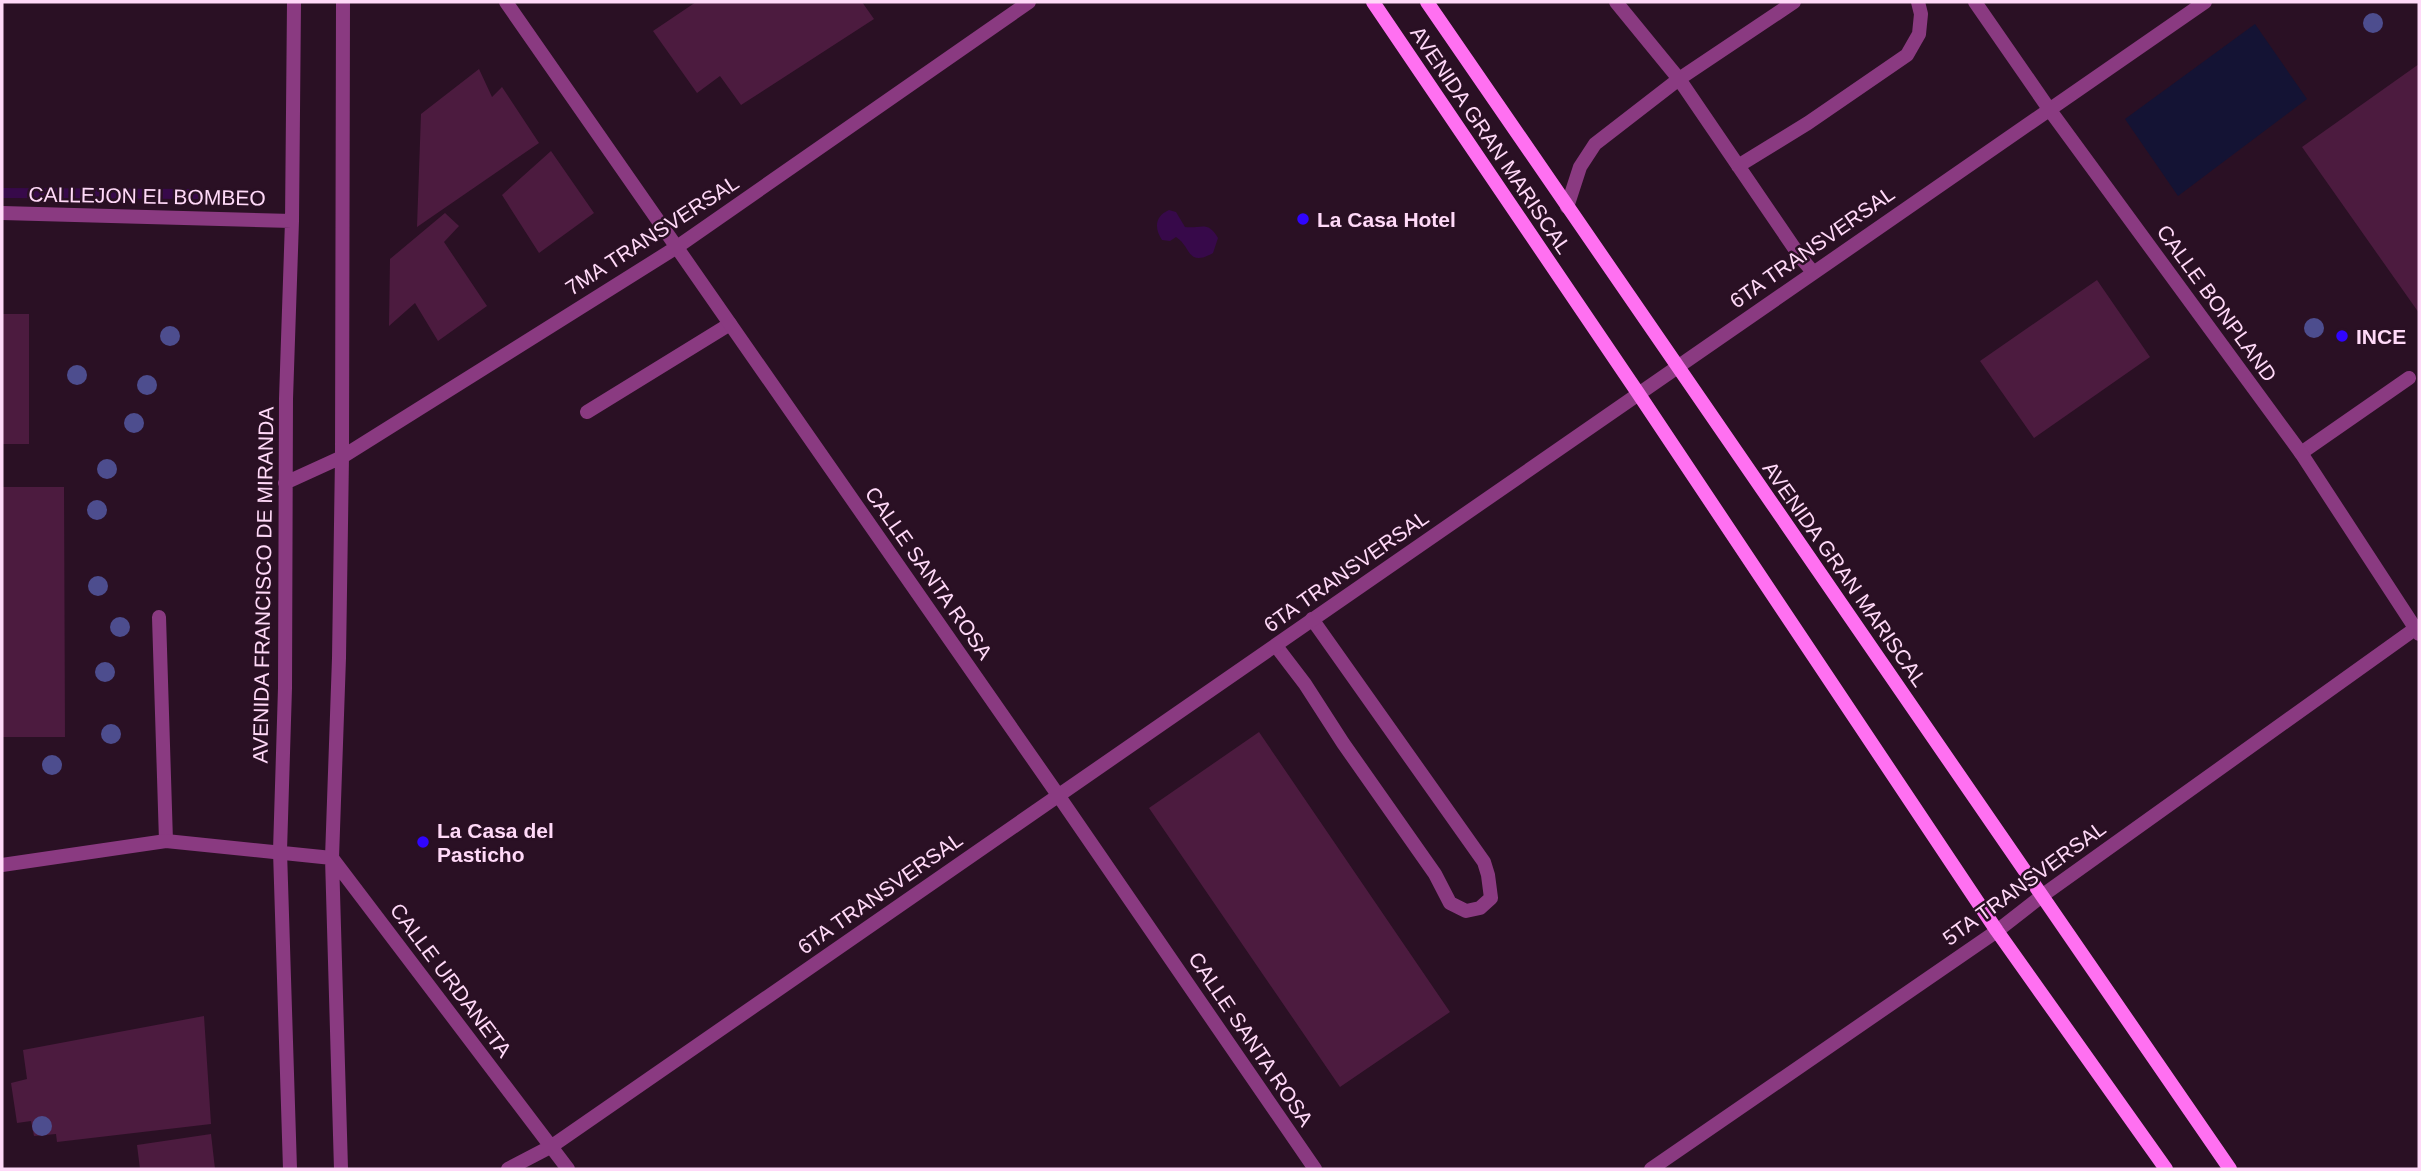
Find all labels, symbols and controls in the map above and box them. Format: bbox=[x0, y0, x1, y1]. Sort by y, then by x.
street label: AVENIDA GRAN MARISCAL bbox=[1406, 22, 1576, 258]
street label: 7MA TRANSVERSAL bbox=[561, 170, 743, 300]
street label: CALLEJON EL BOMBEO bbox=[28, 182, 266, 210]
street label: 6TA TRANSVERSAL bbox=[1725, 182, 1899, 312]
place label: La Casa Hotel bbox=[1317, 208, 1456, 231]
marker: La Casa Hotel bbox=[1295, 211, 1311, 227]
street label: CALLE BONPLAND bbox=[2152, 220, 2282, 386]
place label: INCE bbox=[2356, 325, 2406, 348]
marker: INCE bbox=[2334, 328, 2350, 344]
street label: AVENIDA FRANCISCO DE MIRANDA bbox=[248, 406, 278, 764]
street label: AVENIDA GRAN MARISCAL bbox=[1758, 457, 1932, 691]
street label: CALLE SANTA ROSA bbox=[861, 482, 997, 664]
street label: 6TA TRANSVERSAL bbox=[1259, 506, 1433, 636]
street label: 5TA TRANSVERSAL bbox=[1938, 816, 2110, 950]
place label: La Casa del Pasticho bbox=[437, 819, 554, 866]
street label: 6TA TRANSVERSAL bbox=[793, 828, 967, 958]
marker: La Casa del Pasticho bbox=[415, 834, 431, 850]
street label: CALLE URDANETA bbox=[386, 899, 516, 1061]
street label: CALLE SANTA ROSA bbox=[1184, 948, 1318, 1130]

